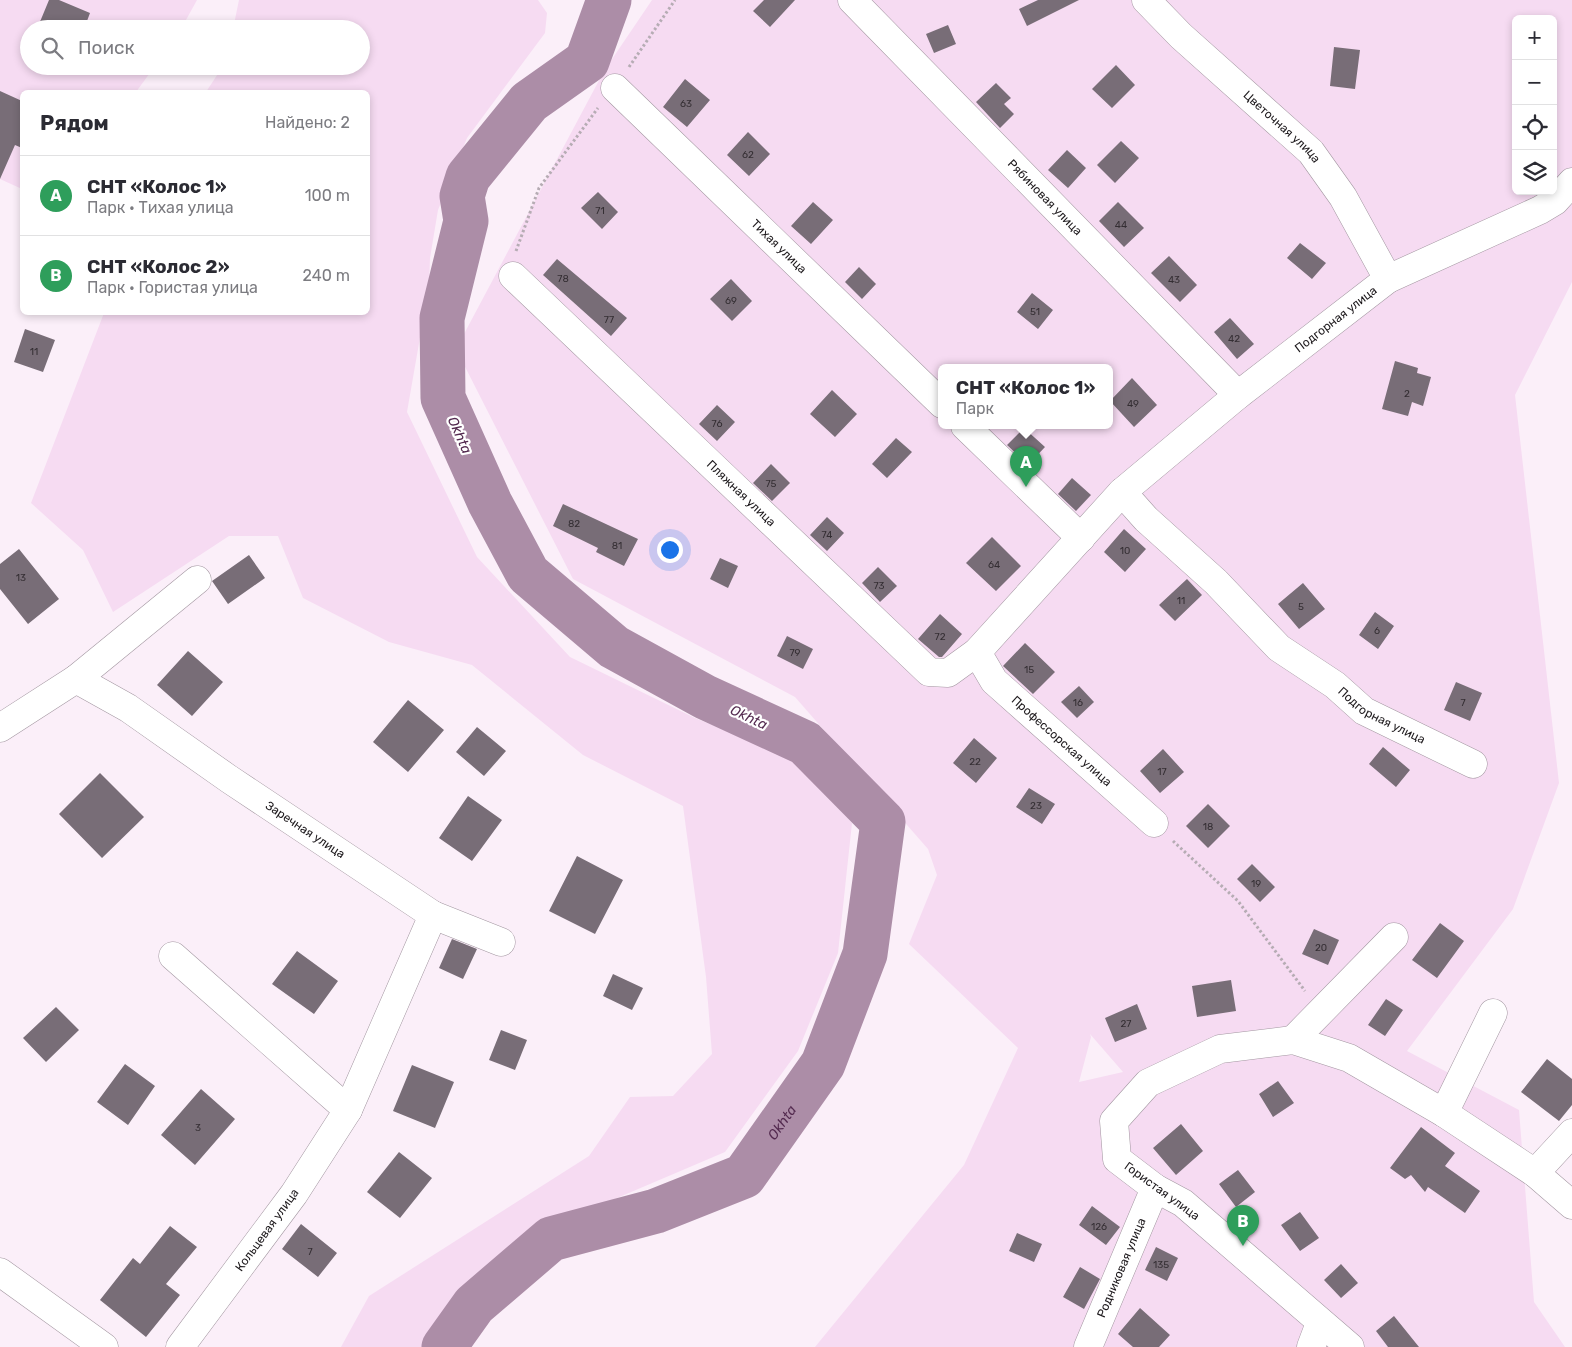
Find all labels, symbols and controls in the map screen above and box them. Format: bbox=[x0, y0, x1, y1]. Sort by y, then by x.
map controls bbox=[1512, 15, 1557, 195]
button: + bbox=[1512, 15, 1557, 60]
search box bbox=[20, 20, 370, 75]
icon: search bbox=[38, 34, 66, 62]
text: Поиск bbox=[78, 36, 135, 59]
button: − bbox=[1512, 60, 1557, 105]
street label: Цветочная улица bbox=[1240, 88, 1323, 165]
house number: 63 bbox=[680, 98, 692, 110]
button: locate bbox=[1512, 105, 1557, 150]
text: Рядом bbox=[40, 110, 109, 135]
text: Найдено: 2 bbox=[265, 113, 350, 132]
house number: 62 bbox=[742, 149, 754, 161]
button: layers bbox=[1512, 150, 1557, 195]
street label: Рябиновая улица bbox=[1005, 157, 1085, 238]
text: СНТ «Колос 1» bbox=[87, 175, 227, 198]
text: A bbox=[50, 186, 62, 205]
text: 100 m bbox=[305, 186, 350, 205]
text: Парк · Тихая улица bbox=[87, 198, 234, 217]
house number: 71 bbox=[595, 205, 605, 217]
street label: Тихая улица bbox=[748, 217, 809, 276]
house number: 44 bbox=[1115, 219, 1127, 231]
text: СНТ «Колос 2» bbox=[87, 255, 229, 278]
text: B bbox=[50, 266, 62, 285]
text: 240 m bbox=[303, 266, 350, 285]
house number: 78 bbox=[557, 273, 569, 285]
house number: 43 bbox=[1168, 274, 1180, 286]
text: Парк · Гористая улица bbox=[87, 278, 258, 297]
street label: Подгорная улица bbox=[1292, 283, 1380, 355]
house number: 69 bbox=[725, 295, 737, 307]
house number: 51 bbox=[1030, 306, 1040, 318]
house number: 77 bbox=[604, 314, 614, 326]
house number: 42 bbox=[1228, 333, 1240, 345]
house number: 11 bbox=[30, 346, 38, 358]
popup bbox=[938, 364, 1113, 429]
text: СНТ «Колос 1» bbox=[956, 376, 1095, 399]
house number: 2 bbox=[1404, 388, 1410, 400]
house number: 49 bbox=[1127, 398, 1139, 410]
text: Парк bbox=[956, 399, 994, 418]
water label: Okhta bbox=[444, 414, 475, 456]
house number: 76 bbox=[712, 418, 722, 430]
pin: A bbox=[1010, 446, 1042, 487]
street label: Пляжная улица bbox=[704, 457, 778, 529]
house number: 75 bbox=[765, 478, 777, 490]
house number: 82 bbox=[568, 518, 580, 530]
house number: 74 bbox=[822, 529, 833, 541]
your location bbox=[657, 537, 683, 563]
house number: 81 bbox=[612, 540, 622, 552]
house number: 10 bbox=[1120, 545, 1130, 557]
house number: 64 bbox=[988, 559, 1000, 571]
house number: 13 bbox=[16, 572, 26, 584]
house number: 73 bbox=[873, 580, 885, 592]
house number: 11 bbox=[1177, 595, 1185, 607]
house number: 5 bbox=[1298, 601, 1304, 613]
house number: 6 bbox=[1374, 625, 1380, 637]
house number: 72 bbox=[935, 631, 946, 643]
house number: 79 bbox=[789, 647, 801, 659]
house number: 15 bbox=[1024, 664, 1034, 676]
street label: Подгорная улица bbox=[1335, 684, 1428, 747]
street label: Профессорская улица bbox=[1009, 693, 1114, 789]
house number: 16 bbox=[1073, 697, 1083, 709]
house number: 7 bbox=[1460, 697, 1466, 709]
water label: Okhta bbox=[728, 702, 770, 733]
house number: 22 bbox=[969, 756, 981, 768]
house number: 17 bbox=[1157, 766, 1167, 778]
street label: Заречная улица bbox=[263, 798, 348, 861]
house number: 23 bbox=[1030, 800, 1042, 812]
house number: 18 bbox=[1203, 821, 1213, 833]
house number: 19 bbox=[1251, 878, 1261, 890]
house number: 20 bbox=[1315, 942, 1327, 954]
house number: 27 bbox=[1121, 1018, 1132, 1030]
water label: Okhta bbox=[764, 1102, 800, 1143]
house number: 3 bbox=[195, 1122, 201, 1134]
street label: Гористая улица bbox=[1122, 1159, 1202, 1223]
street label: Кольцевая улица bbox=[232, 1186, 302, 1274]
pin: B bbox=[1227, 1205, 1259, 1246]
street label: Родниковая улица bbox=[1094, 1216, 1149, 1320]
house number: 126 bbox=[1091, 1221, 1107, 1233]
house number: 7 bbox=[307, 1246, 313, 1258]
house number: 135 bbox=[1153, 1259, 1169, 1271]

